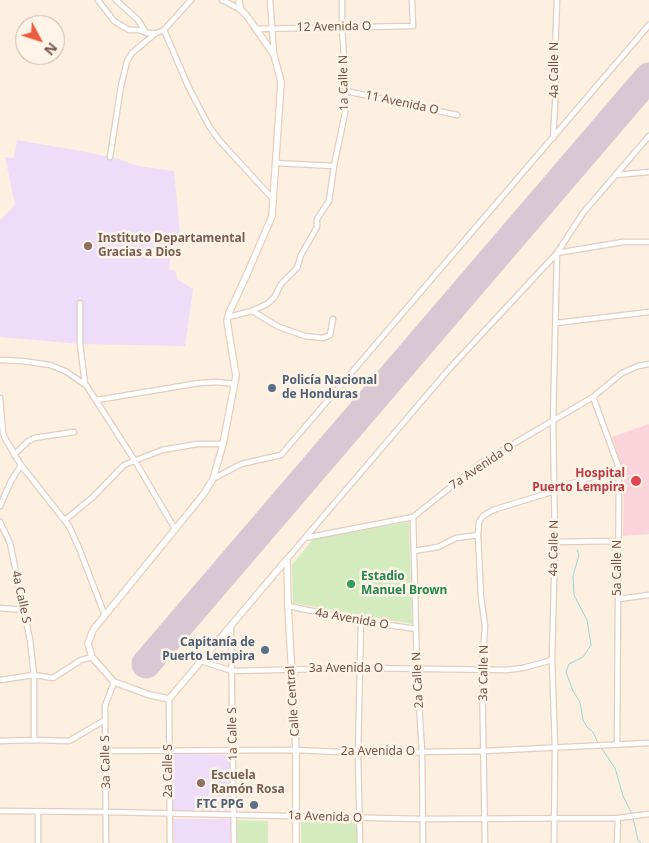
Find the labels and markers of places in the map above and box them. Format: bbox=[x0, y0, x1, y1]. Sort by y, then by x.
place label: Instituto Departamental Gracias a Dios bbox=[98, 232, 245, 260]
marker: Instituto Departamental Gracias a Dios bbox=[82, 240, 94, 252]
place label: Policía Nacional de Honduras bbox=[282, 374, 377, 402]
marker: Policía Nacional de Honduras bbox=[266, 382, 278, 394]
place label: Hospital Puerto Lempira bbox=[532, 467, 625, 495]
marker: Hospital Puerto Lempira bbox=[629, 474, 643, 488]
place label: Estadio Manuel Brown bbox=[361, 570, 447, 598]
marker: Estadio Manuel Brown bbox=[345, 578, 357, 590]
place label: Capitanía de Puerto Lempira bbox=[162, 636, 255, 664]
marker: Capitanía de Puerto Lempira bbox=[259, 644, 271, 656]
place label: Escuela Ramón Rosa bbox=[211, 769, 285, 797]
marker: Escuela Ramón Rosa bbox=[195, 777, 207, 789]
place label: FTC PPG bbox=[196, 798, 244, 812]
marker: FTC PPG bbox=[248, 799, 260, 811]

